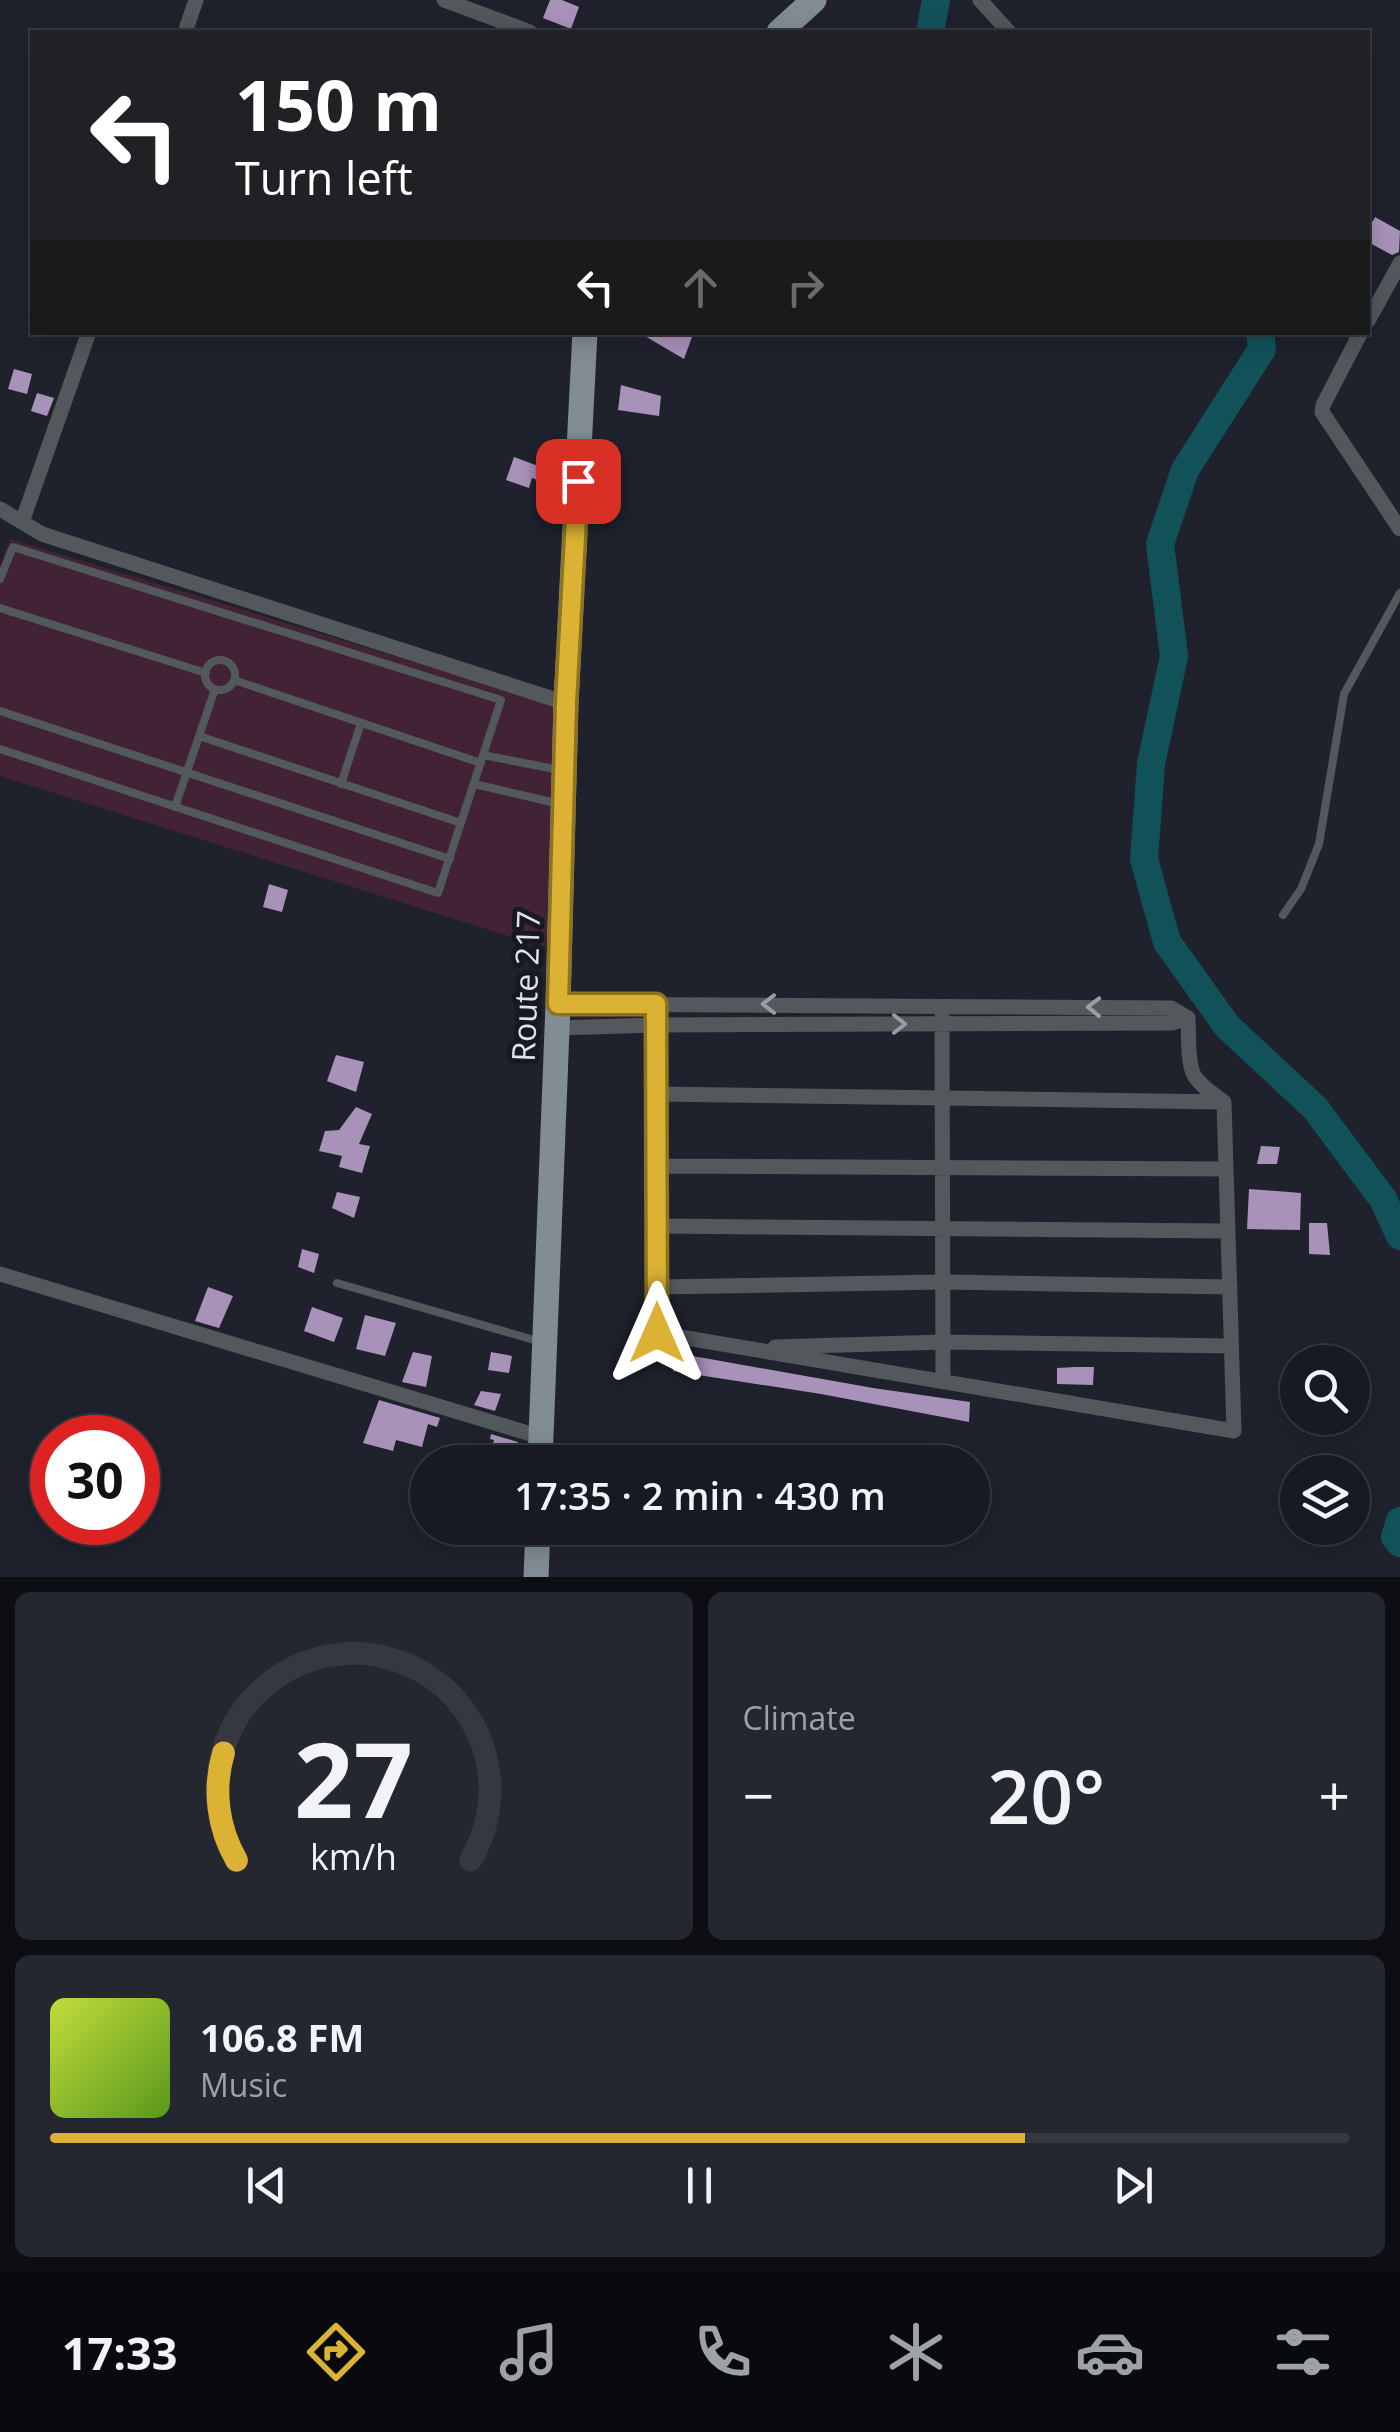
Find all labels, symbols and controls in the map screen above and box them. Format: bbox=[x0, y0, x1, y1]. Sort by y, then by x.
text: 150 m bbox=[235, 56, 442, 152]
icon: left bbox=[70, 70, 200, 200]
text: Turn left bbox=[235, 147, 413, 208]
icon: left bbox=[568, 260, 623, 315]
icon: ahead bbox=[673, 260, 728, 315]
icon: right bbox=[778, 260, 833, 315]
pin bbox=[536, 439, 621, 524]
icon: arrive bbox=[551, 454, 606, 509]
street label: Route 217 bbox=[501, 910, 549, 1062]
one-way arrow bbox=[760, 993, 776, 1015]
one-way arrow bbox=[1085, 996, 1100, 1018]
one-way arrow bbox=[892, 1013, 907, 1035]
position arrow bbox=[605, 1281, 709, 1385]
map controls bbox=[1280, 1345, 1370, 1545]
button: search bbox=[1280, 1345, 1370, 1435]
speed limit sign: 30 bbox=[30, 1415, 160, 1545]
button: layers bbox=[1280, 1455, 1370, 1545]
text: 17:35 · 2 min · 430 m bbox=[514, 1469, 886, 1521]
text: Climate bbox=[743, 1696, 856, 1739]
text: 27 bbox=[294, 1707, 413, 1848]
text: 20° bbox=[987, 1744, 1105, 1846]
text: − bbox=[743, 1757, 774, 1832]
text: + bbox=[1319, 1757, 1350, 1832]
text: km/h bbox=[310, 1832, 397, 1880]
text: 106.8 FM bbox=[200, 2011, 364, 2063]
text: Music bbox=[200, 2063, 287, 2106]
icon: previous bbox=[239, 2158, 294, 2213]
icon: pause bbox=[672, 2158, 727, 2213]
icon: next bbox=[1106, 2158, 1161, 2213]
icon: directions bbox=[301, 2317, 371, 2387]
icon: music bbox=[494, 2317, 564, 2387]
icon: phone bbox=[688, 2317, 758, 2387]
icon: climate bbox=[881, 2317, 951, 2387]
icon: car bbox=[1075, 2317, 1145, 2387]
icon: filters bbox=[1268, 2317, 1338, 2387]
text: 17:33 bbox=[62, 2322, 177, 2383]

